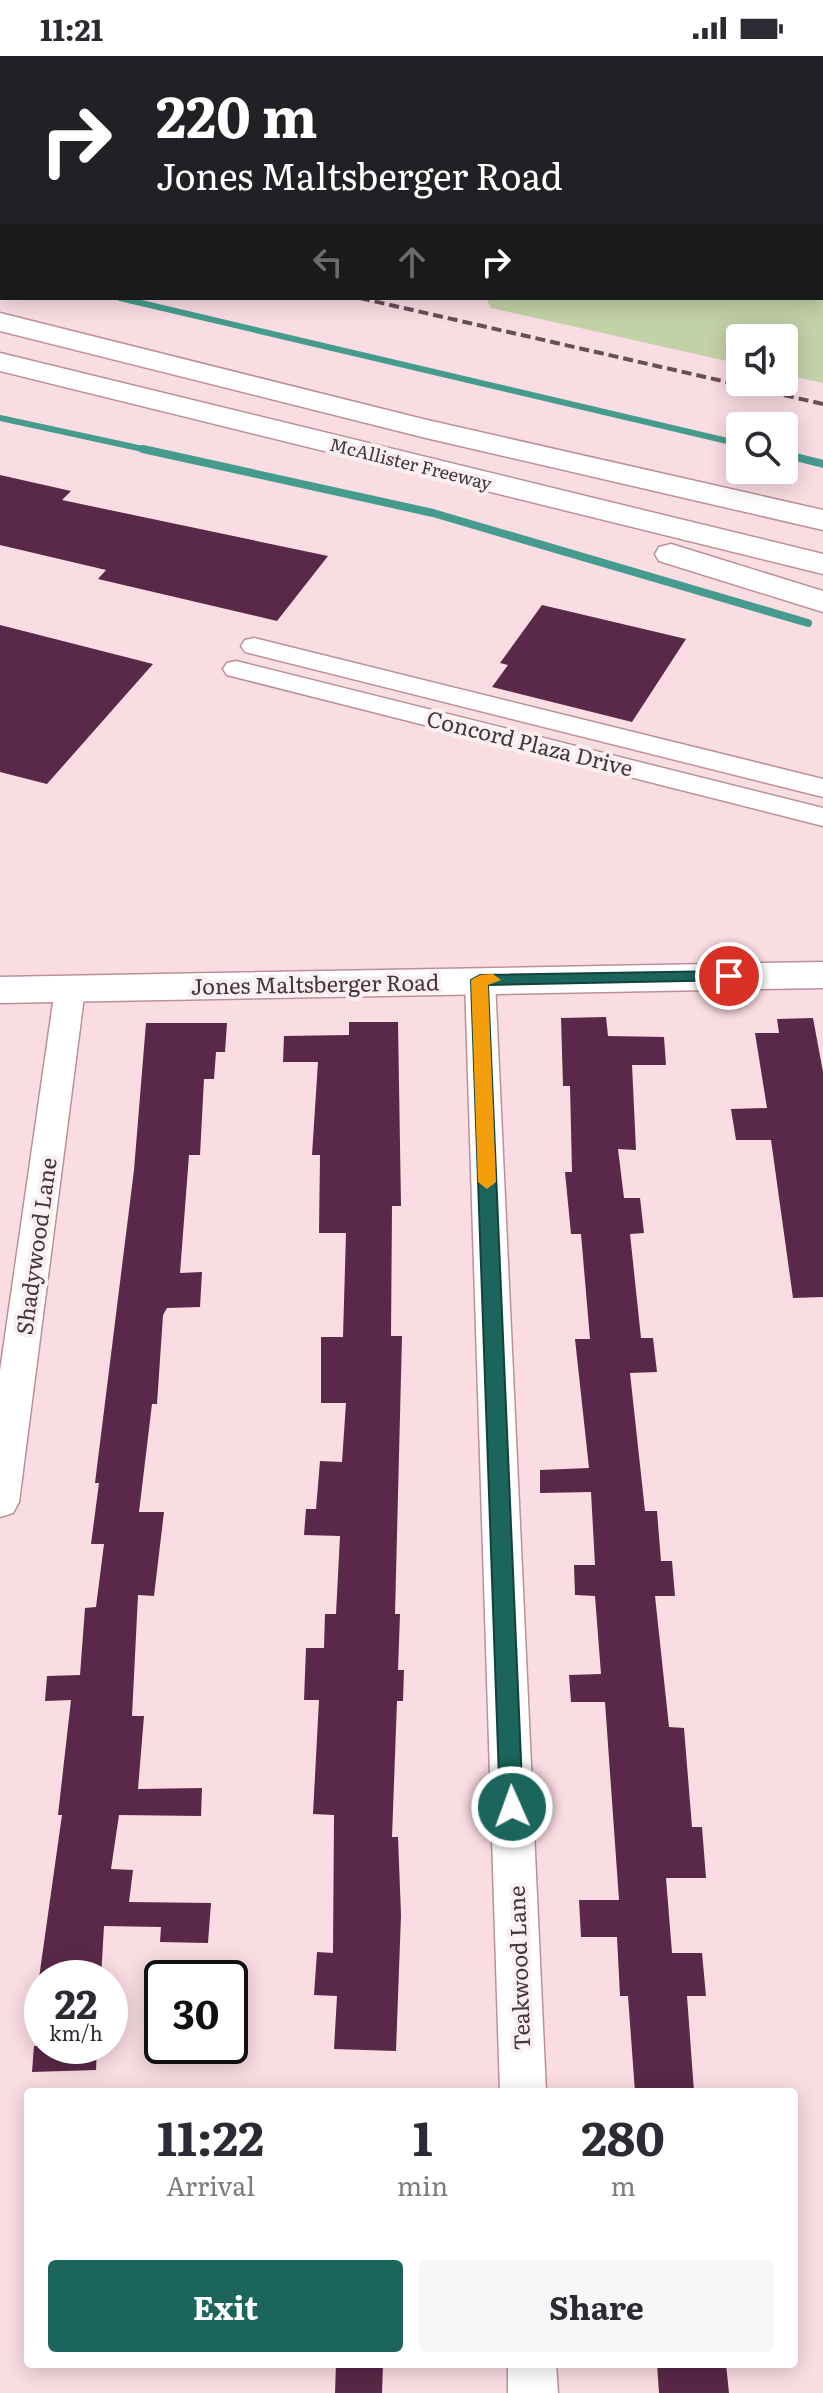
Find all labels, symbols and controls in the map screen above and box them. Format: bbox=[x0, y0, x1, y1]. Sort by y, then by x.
text: 11:21 bbox=[40, 6, 103, 50]
text: 220 m bbox=[156, 72, 318, 155]
icon: right bbox=[24, 88, 128, 192]
text: Jones Maltsberger Road bbox=[156, 148, 563, 201]
icon: left bbox=[306, 240, 350, 284]
icon: ahead bbox=[390, 240, 434, 284]
icon: right bbox=[474, 240, 518, 284]
map controls bbox=[726, 324, 798, 484]
button: sound bbox=[726, 324, 798, 396]
button: search bbox=[726, 412, 798, 484]
street label: McAllister Freeway bbox=[327, 430, 496, 496]
street label: Concord Plaza Drive bbox=[423, 700, 637, 784]
pin bbox=[695, 942, 763, 1010]
icon: arrive bbox=[707, 954, 751, 998]
street label: Jones Maltsberger Road bbox=[190, 964, 440, 1002]
street label: Shadywood Lane bbox=[6, 1155, 64, 1337]
position arrow bbox=[470, 1765, 554, 1849]
street label: Teakwood Lane bbox=[499, 1885, 537, 2051]
speed limit sign: 30 bbox=[144, 1960, 248, 2064]
text: 22 bbox=[55, 1972, 97, 2031]
text: km/h bbox=[49, 2017, 103, 2047]
text: 11:22 bbox=[157, 2100, 264, 2171]
text: 1 bbox=[413, 2100, 433, 2171]
text: 280 bbox=[581, 2100, 665, 2171]
text: Arrival bbox=[166, 2165, 255, 2204]
text: min bbox=[397, 2165, 448, 2204]
text: m bbox=[610, 2165, 636, 2204]
button: Exit bbox=[48, 2260, 403, 2352]
button: Share bbox=[419, 2260, 774, 2352]

